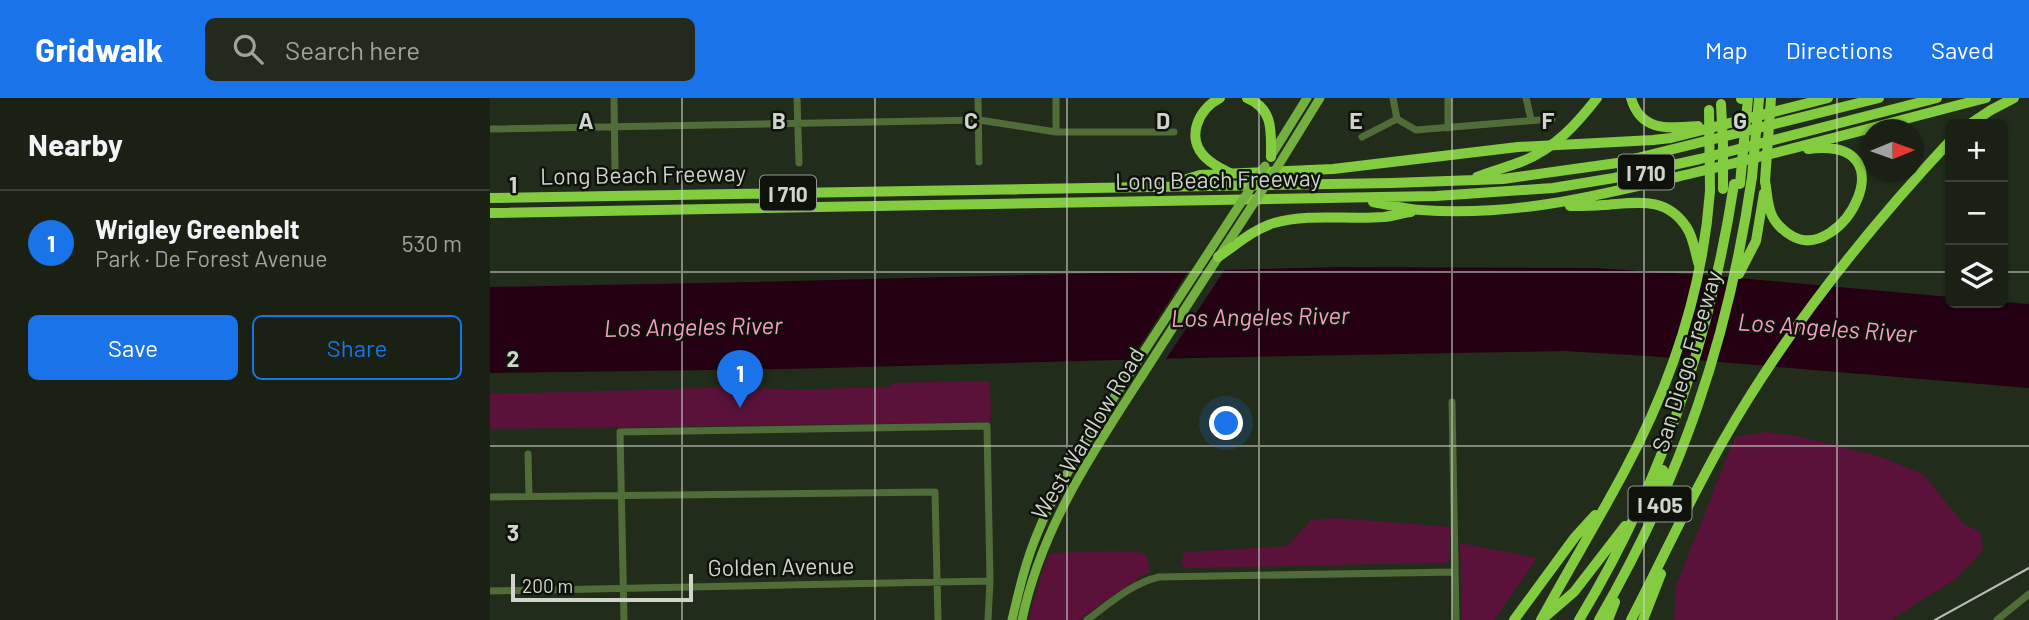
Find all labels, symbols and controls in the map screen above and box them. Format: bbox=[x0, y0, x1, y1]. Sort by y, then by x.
search box bbox=[205, 18, 695, 81]
text: Gridwalk bbox=[35, 29, 163, 69]
icon: search bbox=[229, 30, 267, 68]
text: Search here bbox=[285, 34, 420, 65]
text: Map bbox=[1705, 35, 1748, 64]
text: Directions bbox=[1786, 35, 1893, 64]
text: Saved bbox=[1931, 35, 1994, 64]
text: A bbox=[578, 106, 594, 134]
text: B bbox=[772, 106, 786, 134]
text: C bbox=[964, 106, 978, 134]
text: D bbox=[1156, 106, 1170, 134]
text: E bbox=[1349, 106, 1363, 134]
text: F bbox=[1542, 106, 1555, 134]
text: G bbox=[1733, 106, 1747, 134]
north arrow bbox=[1861, 119, 1924, 182]
map controls bbox=[1945, 119, 2008, 308]
button: + bbox=[1945, 119, 2008, 182]
text: Nearby bbox=[28, 126, 123, 162]
road number: I 710 bbox=[1618, 154, 1674, 190]
street label: Long Beach Freeway bbox=[540, 158, 747, 190]
street label: Long Beach Freeway bbox=[1115, 163, 1322, 195]
text: 1 bbox=[509, 170, 517, 198]
road number: I 710 bbox=[760, 176, 816, 210]
button: − bbox=[1945, 182, 2008, 245]
text: Wrigley Greenbelt bbox=[95, 213, 300, 244]
text: 1 bbox=[47, 229, 55, 257]
text: 530 m bbox=[402, 229, 462, 257]
text: Park · De Forest Avenue bbox=[95, 244, 327, 272]
button: layers bbox=[1945, 245, 2008, 308]
street label: San Diego Freeway bbox=[1645, 267, 1727, 455]
water label: Los Angeles River bbox=[1171, 300, 1351, 332]
water label: Los Angeles River bbox=[1737, 306, 1919, 348]
water label: Los Angeles River bbox=[604, 310, 784, 342]
button: Save bbox=[28, 315, 238, 380]
button: Share bbox=[252, 315, 462, 380]
street label: West Wardlow Road bbox=[1024, 342, 1150, 524]
text: 2 bbox=[507, 344, 519, 372]
pin: 1 bbox=[717, 350, 763, 408]
your location bbox=[1209, 406, 1243, 440]
road number: I 405 bbox=[1628, 486, 1692, 522]
text: 3 bbox=[507, 518, 519, 546]
street label: Golden Avenue bbox=[707, 551, 855, 581]
scale bar bbox=[511, 571, 693, 603]
text: 200 m bbox=[522, 574, 573, 597]

